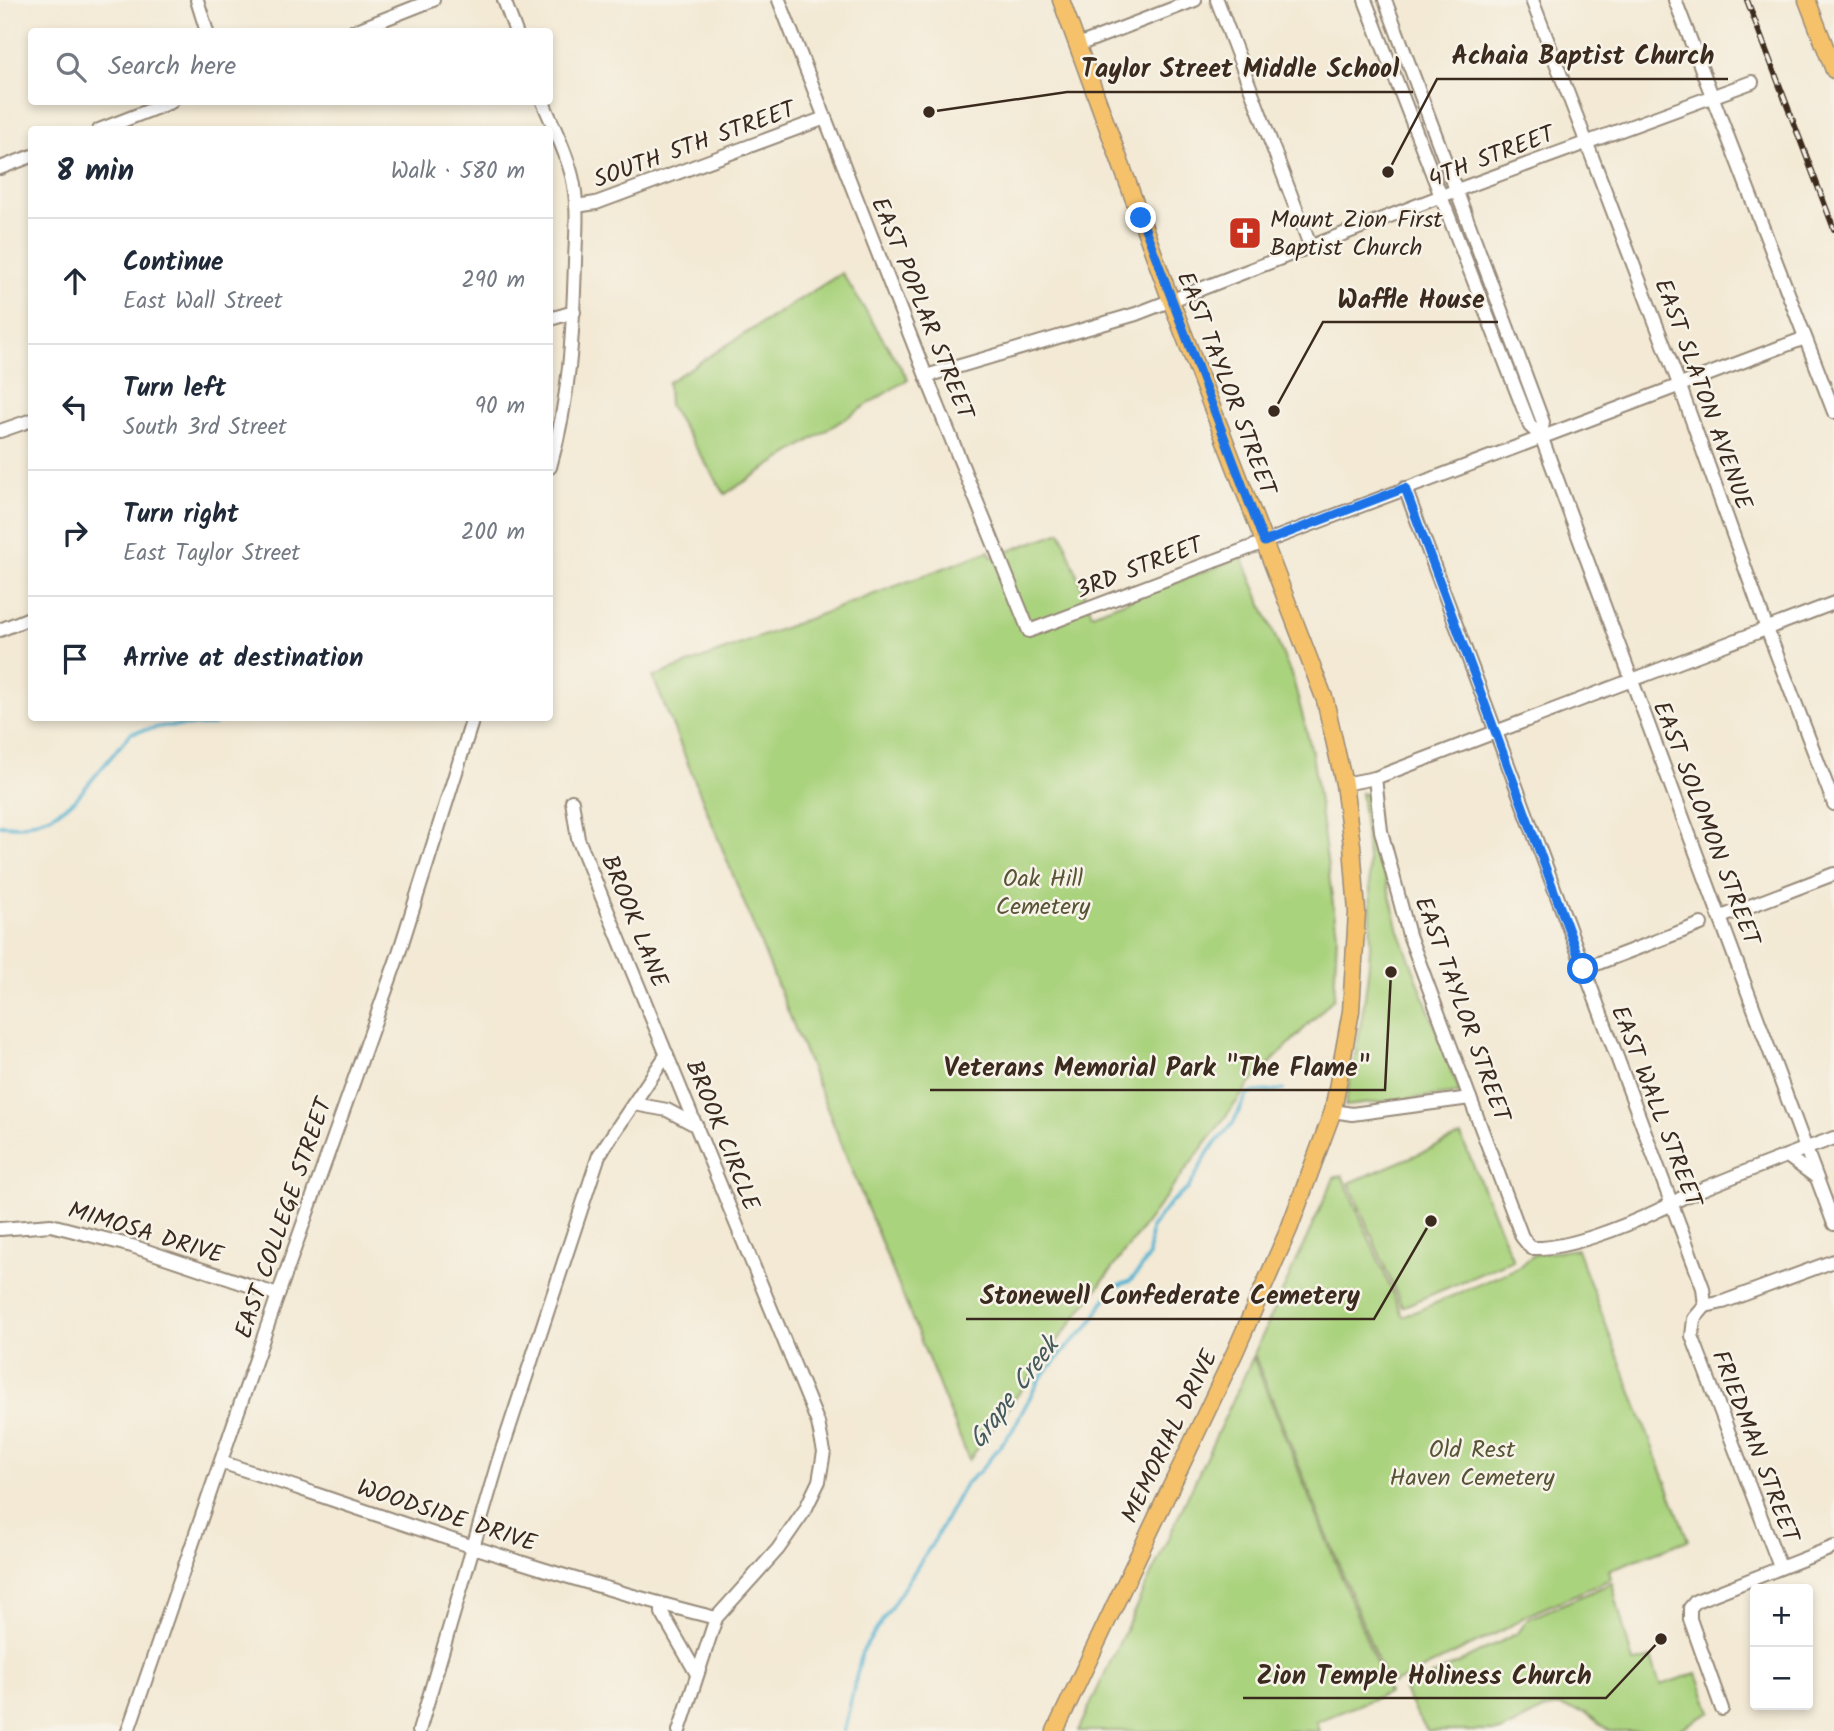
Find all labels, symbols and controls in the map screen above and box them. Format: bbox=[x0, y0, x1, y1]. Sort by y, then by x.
search box bbox=[28, 28, 553, 105]
callout: Achaia Baptist Church bbox=[1437, 32, 1728, 79]
text: Achaia Baptist Church bbox=[1452, 36, 1714, 78]
callout: Taylor Street Middle School bbox=[1067, 45, 1413, 92]
text: Search here bbox=[108, 46, 236, 88]
icon: search bbox=[52, 48, 90, 86]
text: Taylor Street Middle School bbox=[1081, 49, 1399, 91]
street label: SOUTH 5TH STREET bbox=[588, 90, 803, 200]
street label: 4TH STREET bbox=[1423, 115, 1562, 199]
text: 8 min bbox=[56, 148, 134, 196]
text: Walk · 580 m bbox=[391, 154, 525, 190]
street label: EAST POPLAR STREET bbox=[859, 192, 985, 427]
place label: Mount Zion First Baptist Church bbox=[1270, 201, 1443, 268]
route end bbox=[1125, 202, 1156, 233]
church icon: Mount Zion First Baptist Church bbox=[1226, 214, 1264, 252]
text: Continue bbox=[123, 242, 224, 284]
icon: ahead bbox=[56, 262, 94, 300]
text: 290 m bbox=[461, 263, 525, 299]
street label: EAST TAYLOR STREET bbox=[1165, 266, 1287, 503]
street label: EAST SLATON AVENUE bbox=[1643, 273, 1763, 517]
callout: Waffle House bbox=[1323, 275, 1498, 322]
text: Waffle House bbox=[1337, 280, 1485, 322]
text: East Wall Street bbox=[123, 284, 283, 320]
text: Turn left bbox=[123, 368, 226, 410]
icon: left bbox=[56, 388, 94, 426]
text: 90 m bbox=[475, 389, 525, 425]
text: South 3rd Street bbox=[123, 410, 287, 446]
text: Turn right bbox=[123, 494, 239, 536]
icon: right bbox=[56, 514, 94, 552]
text: 200 m bbox=[461, 515, 525, 551]
street label: 3RD STREET bbox=[1070, 526, 1211, 610]
text: East Taylor Street bbox=[123, 536, 300, 572]
text: Arrive at destination bbox=[123, 638, 363, 680]
icon: arrive bbox=[56, 640, 94, 678]
street label: EAST SOLOMON STREET bbox=[1641, 696, 1771, 954]
street label: BROOK LANE bbox=[589, 849, 678, 995]
park label: Oak Hill Cemetery bbox=[996, 860, 1091, 927]
street label: EAST TAYLOR STREET bbox=[1403, 891, 1521, 1130]
route start bbox=[1567, 953, 1598, 984]
street label: EAST WALL STREET bbox=[1599, 1000, 1713, 1215]
callout: Veterans Memorial Park "The Flame" bbox=[930, 1043, 1385, 1090]
text: Veterans Memorial Park "The Flame" bbox=[944, 1048, 1370, 1090]
street label: BROOK CIRCLE bbox=[674, 1054, 770, 1218]
street label: EAST COLLEGE STREET bbox=[225, 1091, 345, 1344]
street label: MIMOSA DRIVE bbox=[63, 1191, 229, 1276]
callout: Stonewell Confederate Cemetery bbox=[966, 1272, 1374, 1319]
text: Stonewell Confederate Cemetery bbox=[980, 1276, 1361, 1318]
water label: Grape Creek bbox=[958, 1325, 1073, 1458]
street label: MEMORIAL DRIVE bbox=[1111, 1342, 1230, 1530]
street label: FRIEDMAN STREET bbox=[1700, 1345, 1810, 1551]
park label: Old Rest Haven Cemetery bbox=[1389, 1431, 1555, 1498]
street label: WOODSIDE DRIVE bbox=[352, 1469, 542, 1564]
map controls bbox=[1750, 1584, 1813, 1710]
button: + bbox=[1750, 1584, 1813, 1647]
button: − bbox=[1750, 1647, 1813, 1710]
callout: Zion Temple Holiness Church bbox=[1243, 1651, 1606, 1698]
text: Zion Temple Holiness Church bbox=[1256, 1656, 1592, 1698]

